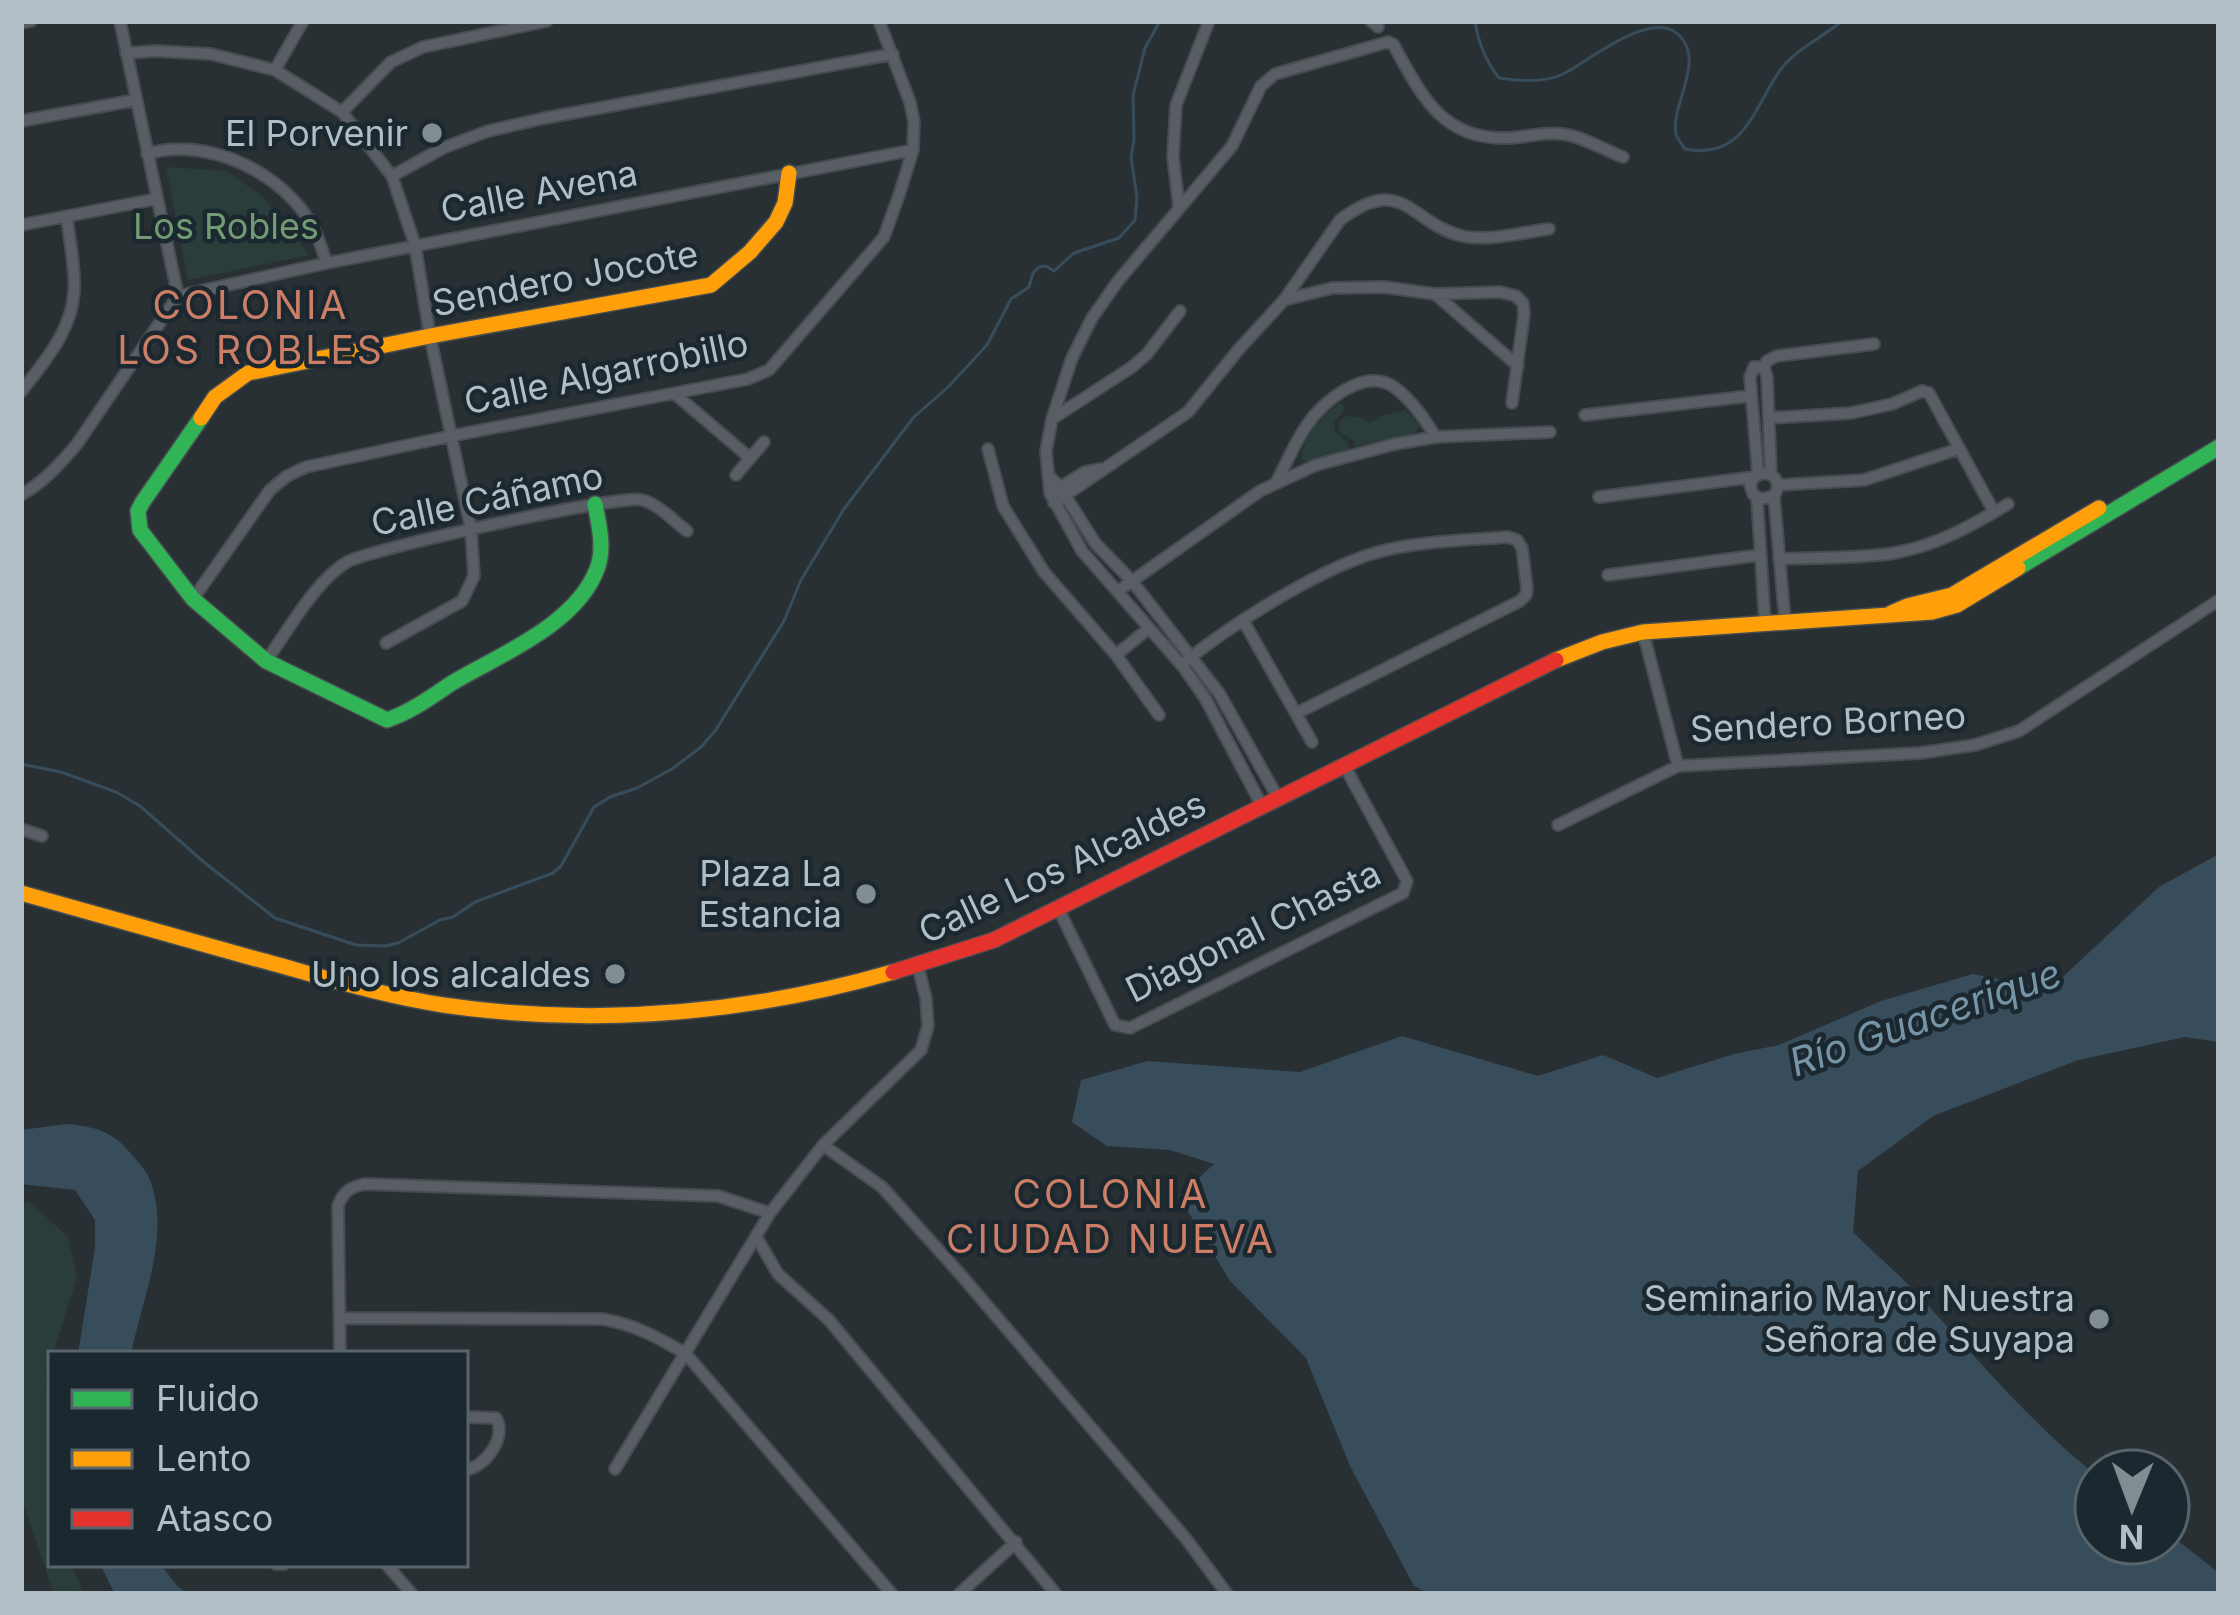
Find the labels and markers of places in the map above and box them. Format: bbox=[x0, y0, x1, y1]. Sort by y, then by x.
place label: El Porvenir bbox=[225, 111, 408, 155]
marker: El Porvenir bbox=[419, 120, 445, 146]
place label: Plaza La Estancia bbox=[698, 851, 842, 936]
marker: Plaza La Estancia bbox=[853, 881, 879, 907]
place label: Uno los alcaldes bbox=[311, 952, 591, 996]
marker: Uno los alcaldes bbox=[602, 961, 628, 987]
place label: Seminario Mayor Nuestra Señora de Suyapa bbox=[1644, 1276, 2075, 1361]
marker: Seminario Mayor Nuestra Señora de Suyapa bbox=[2086, 1306, 2112, 1332]

